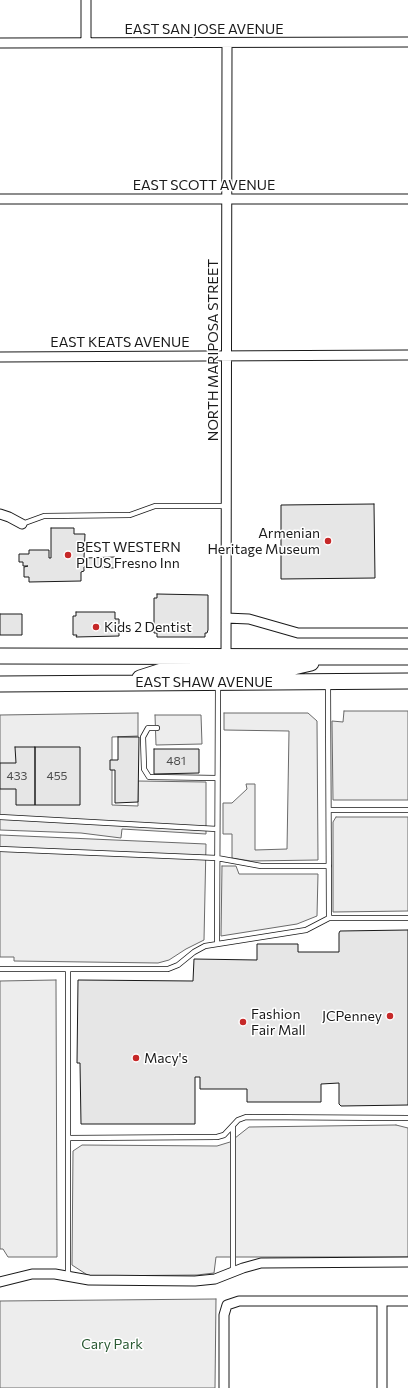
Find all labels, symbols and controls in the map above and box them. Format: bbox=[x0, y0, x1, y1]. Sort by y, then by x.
street label: EAST SAN JOSE AVENUE bbox=[124, 21, 284, 37]
street label: EAST SCOTT AVENUE bbox=[133, 177, 275, 193]
street label: NORTH MARIPOSA STREET bbox=[205, 259, 221, 441]
street label: EAST KEATS AVENUE bbox=[50, 334, 190, 350]
place label: Armenian Heritage Museum bbox=[207, 525, 320, 558]
marker: Armenian Heritage Museum bbox=[323, 536, 333, 546]
place label: BEST WESTERN PLUS Fresno Inn bbox=[76, 539, 181, 572]
marker: BEST WESTERN PLUS Fresno Inn bbox=[63, 550, 73, 560]
place label: Kids 2 Dentist bbox=[104, 619, 192, 635]
marker: Kids 2 Dentist bbox=[91, 622, 101, 632]
street label: EAST SHAW AVENUE bbox=[135, 674, 273, 690]
house number: 481 bbox=[166, 754, 186, 768]
house number: 433 bbox=[7, 769, 27, 783]
house number: 455 bbox=[47, 769, 67, 783]
place label: Fashion Fair Mall bbox=[251, 1006, 306, 1038]
place label: JCPenney bbox=[322, 1008, 382, 1024]
marker: JCPenney bbox=[385, 1011, 395, 1021]
marker: Fashion Fair Mall bbox=[238, 1017, 248, 1027]
place label: Macy's bbox=[144, 1050, 188, 1066]
marker: Macy's bbox=[131, 1053, 141, 1063]
park label: Cary Park bbox=[81, 1336, 143, 1352]

